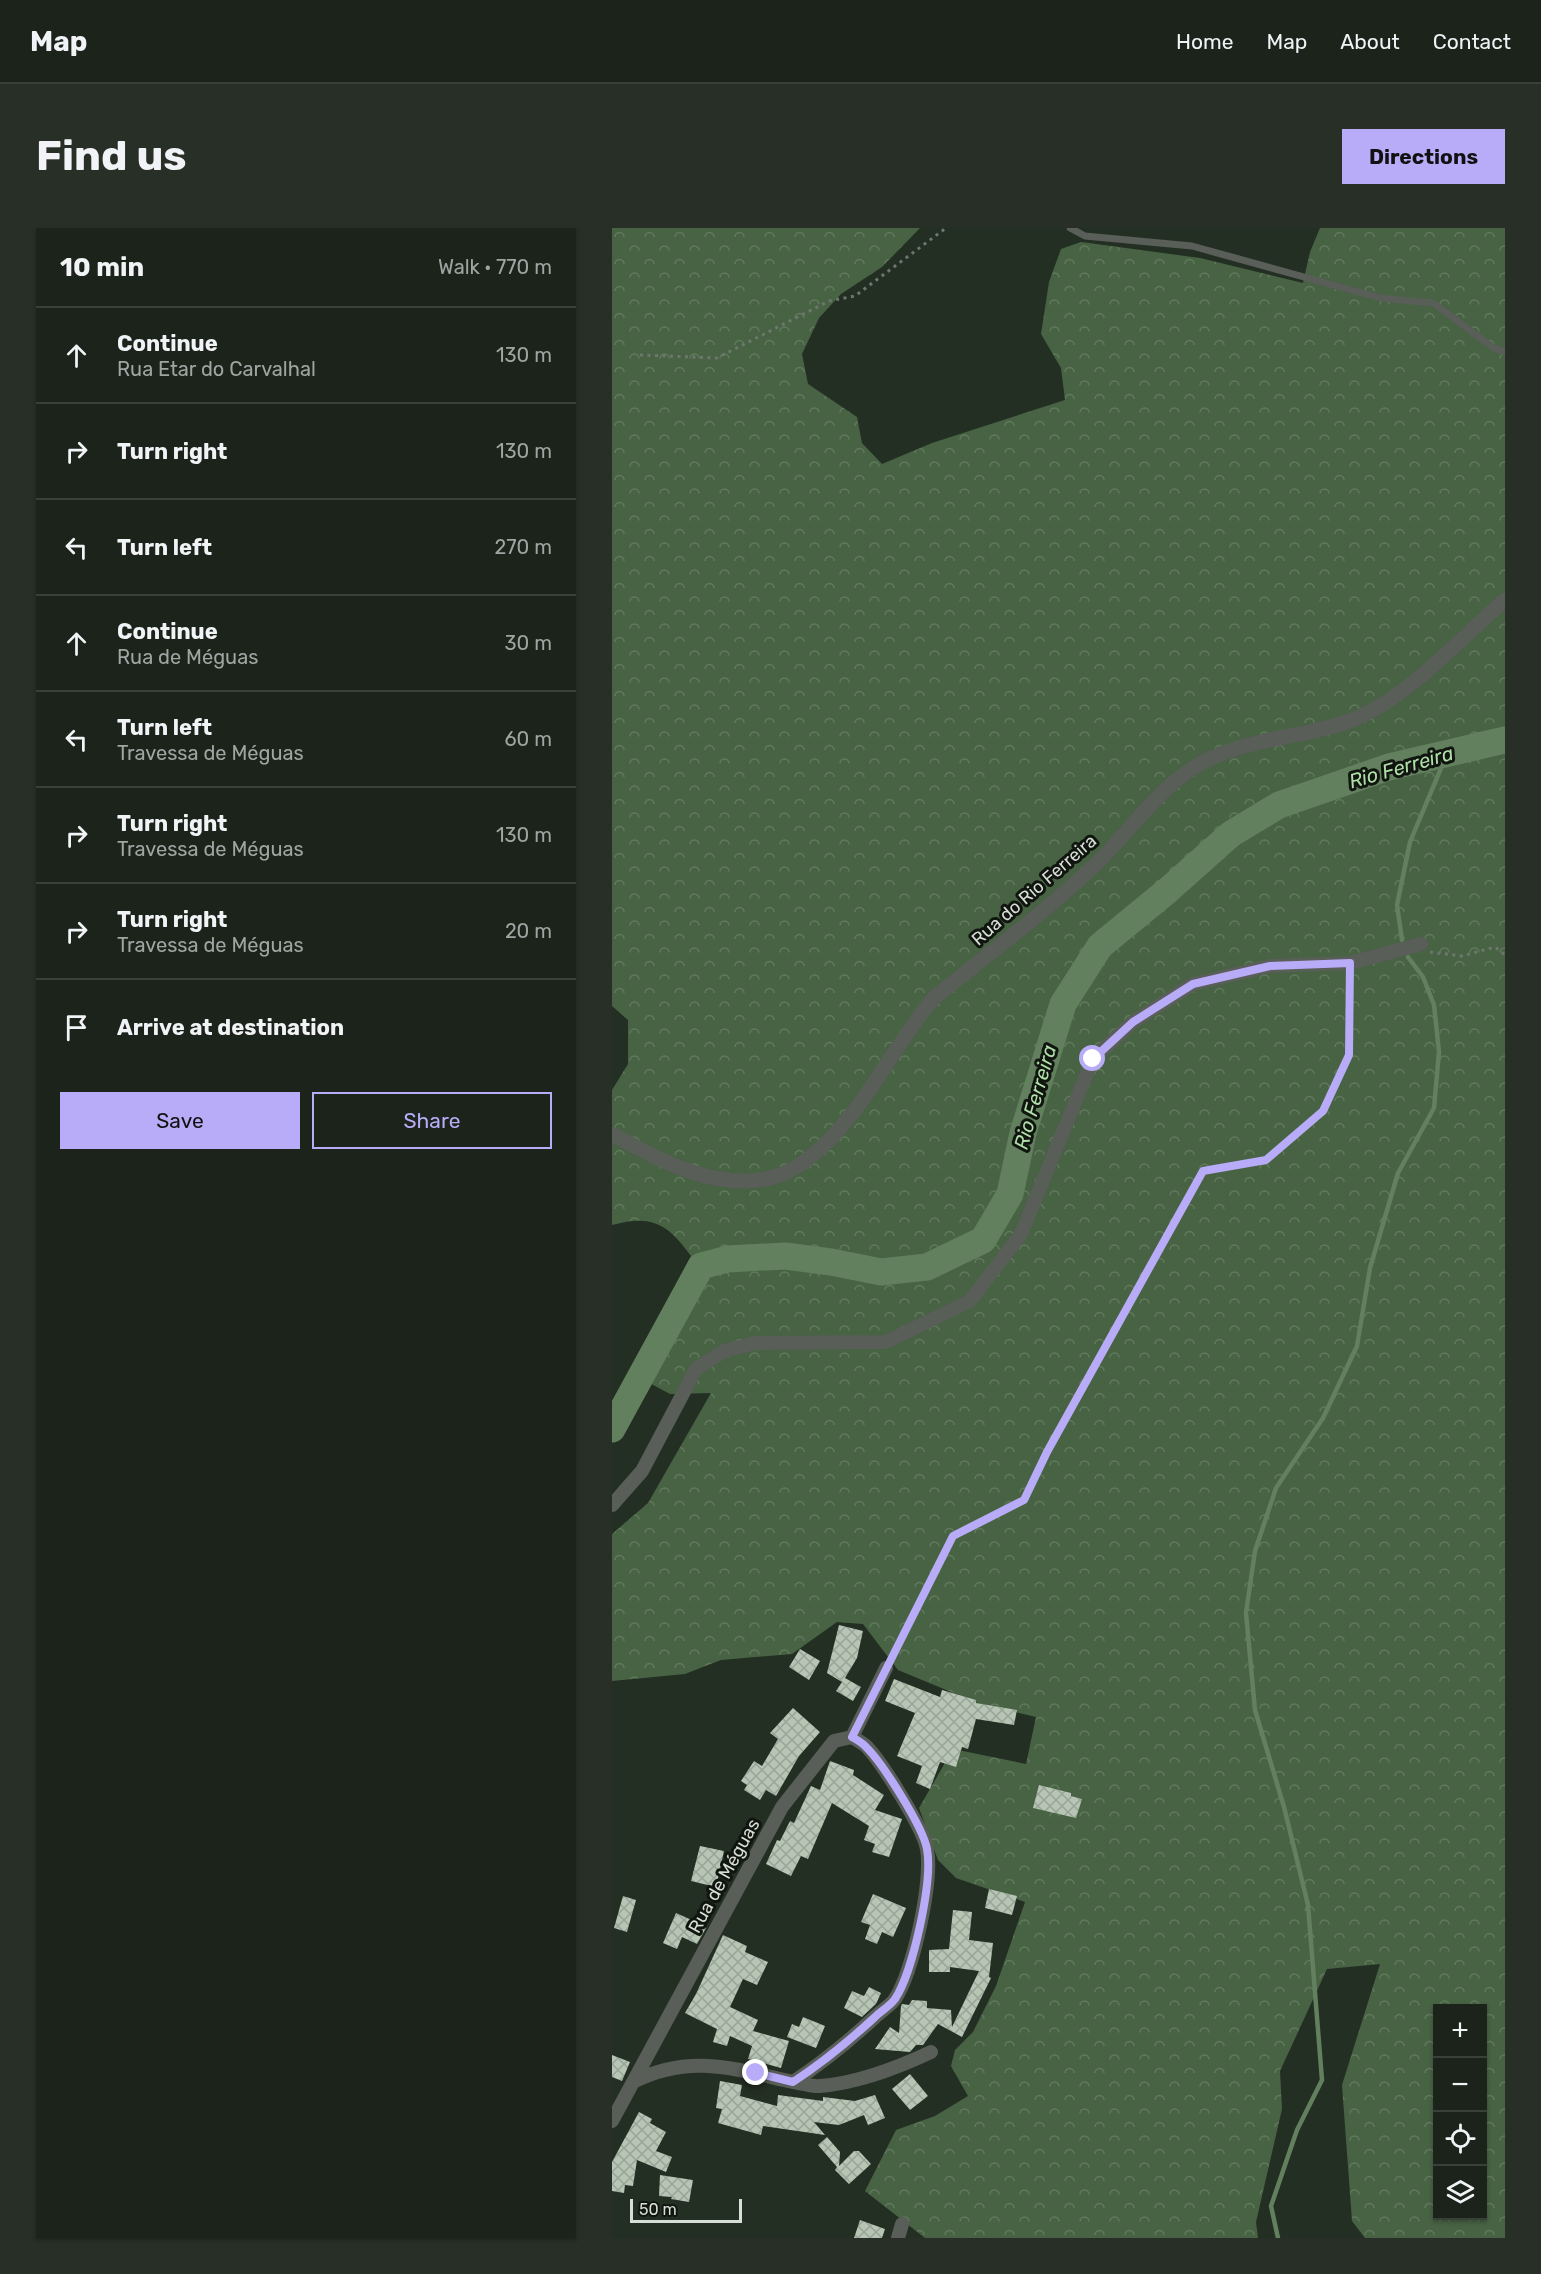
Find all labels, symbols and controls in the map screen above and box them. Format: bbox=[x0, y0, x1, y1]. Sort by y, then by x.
text: Map bbox=[30, 25, 87, 58]
text: Home bbox=[1176, 29, 1233, 54]
text: Map bbox=[1266, 29, 1307, 54]
text: About bbox=[1340, 29, 1400, 54]
text: Contact bbox=[1433, 29, 1511, 54]
button: Directions bbox=[1342, 129, 1505, 184]
text: Find us bbox=[36, 131, 187, 181]
text: 10 min bbox=[60, 252, 144, 283]
text: Walk · 770 m bbox=[438, 255, 552, 279]
text: Continue bbox=[117, 330, 218, 357]
icon: ahead bbox=[60, 339, 93, 372]
text: 130 m bbox=[496, 343, 552, 367]
text: Rua Etar do Carvalhal bbox=[117, 357, 316, 381]
icon: right bbox=[60, 435, 93, 468]
text: Turn right bbox=[117, 438, 227, 465]
text: 130 m bbox=[496, 439, 552, 463]
icon: left bbox=[60, 531, 93, 564]
text: Turn left bbox=[117, 534, 212, 561]
text: 270 m bbox=[495, 535, 552, 559]
text: Continue bbox=[117, 618, 218, 645]
icon: ahead bbox=[60, 627, 93, 660]
text: 30 m bbox=[505, 631, 552, 655]
text: Rua de Méguas bbox=[117, 645, 258, 669]
text: Turn left bbox=[117, 714, 212, 741]
icon: left bbox=[60, 723, 93, 756]
text: 60 m bbox=[505, 727, 552, 751]
text: Travessa de Méguas bbox=[117, 741, 304, 765]
water label: Rio Ferreira bbox=[1346, 741, 1456, 793]
text: Turn right bbox=[117, 810, 227, 837]
icon: right bbox=[60, 819, 93, 852]
text: 130 m bbox=[496, 823, 552, 847]
street label: Rua do Rio Ferreira bbox=[967, 830, 1101, 950]
text: Travessa de Méguas bbox=[117, 837, 304, 861]
text: Turn right bbox=[117, 906, 227, 933]
icon: right bbox=[60, 915, 93, 948]
text: 20 m bbox=[505, 919, 552, 943]
text: Travessa de Méguas bbox=[117, 933, 304, 957]
icon: arrive bbox=[60, 1011, 93, 1044]
text: Arrive at destination bbox=[117, 1014, 344, 1041]
water label: Rio Ferreira bbox=[1009, 1042, 1061, 1152]
route start bbox=[1079, 1045, 1105, 1071]
button: Save bbox=[60, 1092, 300, 1149]
button: Share bbox=[312, 1092, 552, 1149]
street label: Rua de Méguas bbox=[684, 1815, 764, 1937]
map controls bbox=[1433, 2004, 1487, 2220]
button: + bbox=[1433, 2004, 1487, 2058]
button: − bbox=[1433, 2058, 1487, 2112]
route end bbox=[742, 2059, 768, 2085]
button: locate bbox=[1433, 2112, 1487, 2166]
button: layers bbox=[1433, 2166, 1487, 2220]
scale bar bbox=[630, 2196, 742, 2224]
text: 50 m bbox=[639, 2200, 677, 2219]

